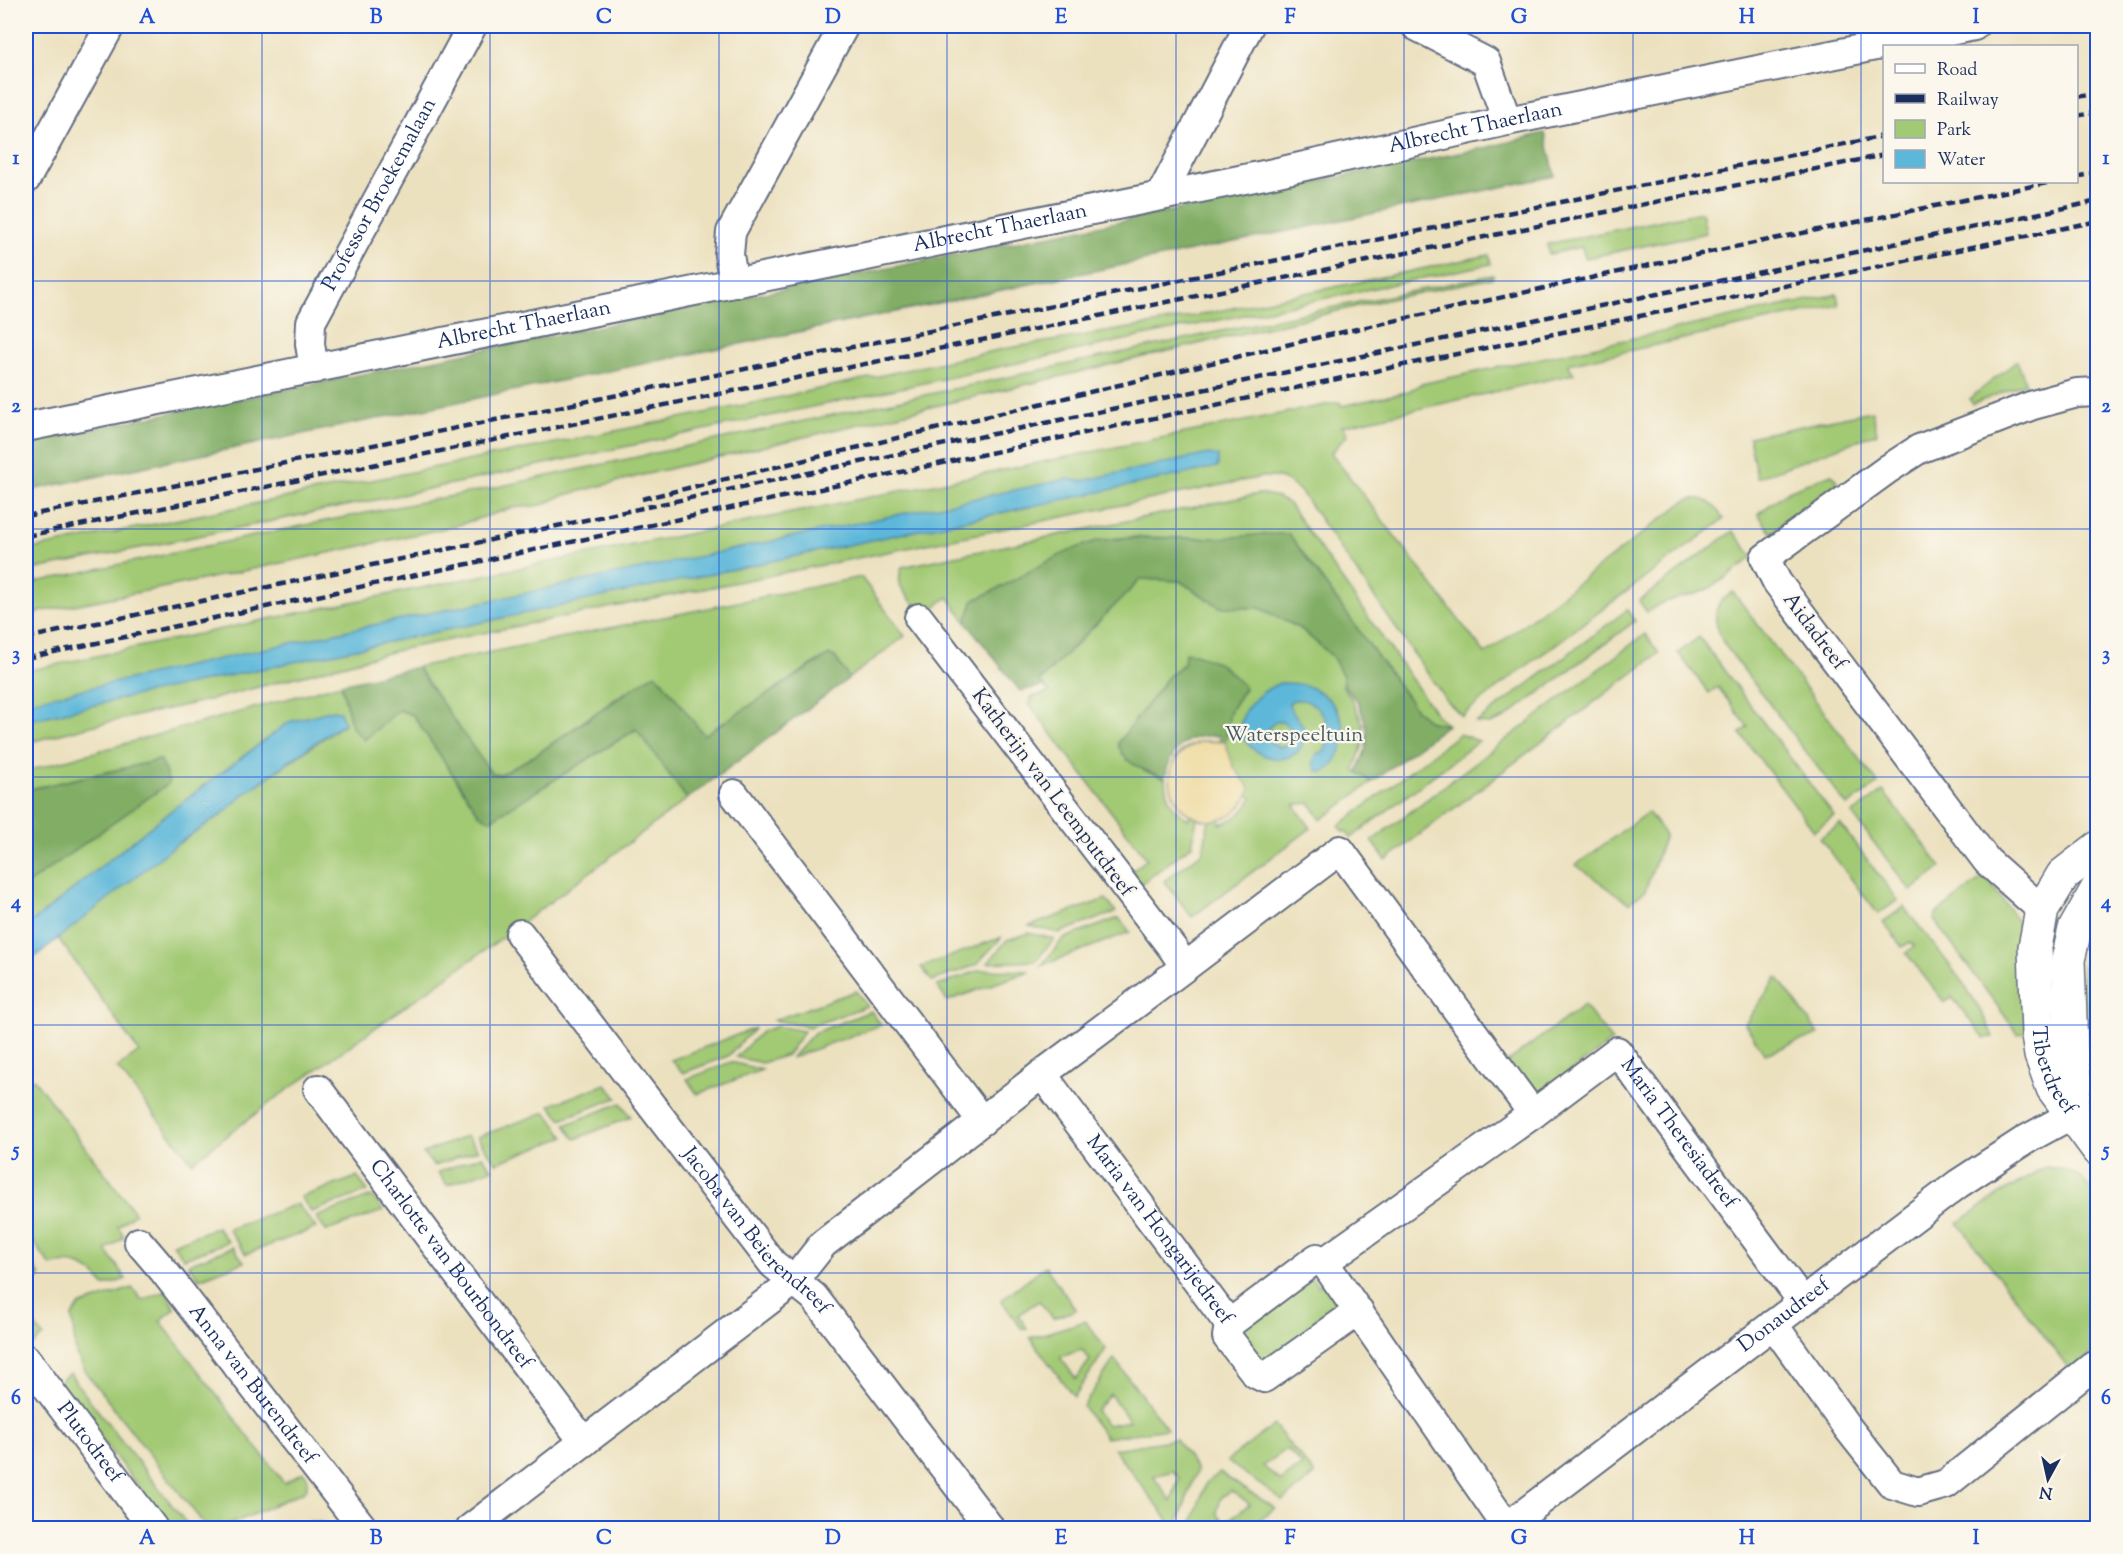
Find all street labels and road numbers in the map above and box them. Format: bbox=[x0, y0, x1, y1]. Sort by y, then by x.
street label: Professor Broekemalaan bbox=[315, 93, 445, 297]
street label: Albrecht Thaerlaan bbox=[1386, 95, 1565, 162]
street label: Albrecht Thaerlaan bbox=[910, 196, 1090, 261]
street label: Albrecht Thaerlaan bbox=[434, 293, 614, 358]
street label: Aidadreef bbox=[1775, 587, 1854, 679]
street label: Katherijn van Leemputdreef bbox=[963, 682, 1142, 905]
street label: Tiberdreef bbox=[2023, 1025, 2084, 1123]
street label: Maria Theresiadreef bbox=[1612, 1052, 1745, 1217]
street label: Maria van Hongarijedreef bbox=[1078, 1129, 1241, 1333]
street label: Jacoba van Beierendreef bbox=[673, 1141, 838, 1322]
street label: Charlotte van Bourbondreef bbox=[361, 1154, 540, 1377]
street label: Donaudreef bbox=[1732, 1270, 1838, 1360]
street label: Anna van Burendreef bbox=[180, 1298, 325, 1472]
street label: Plutodreef bbox=[49, 1396, 131, 1491]

